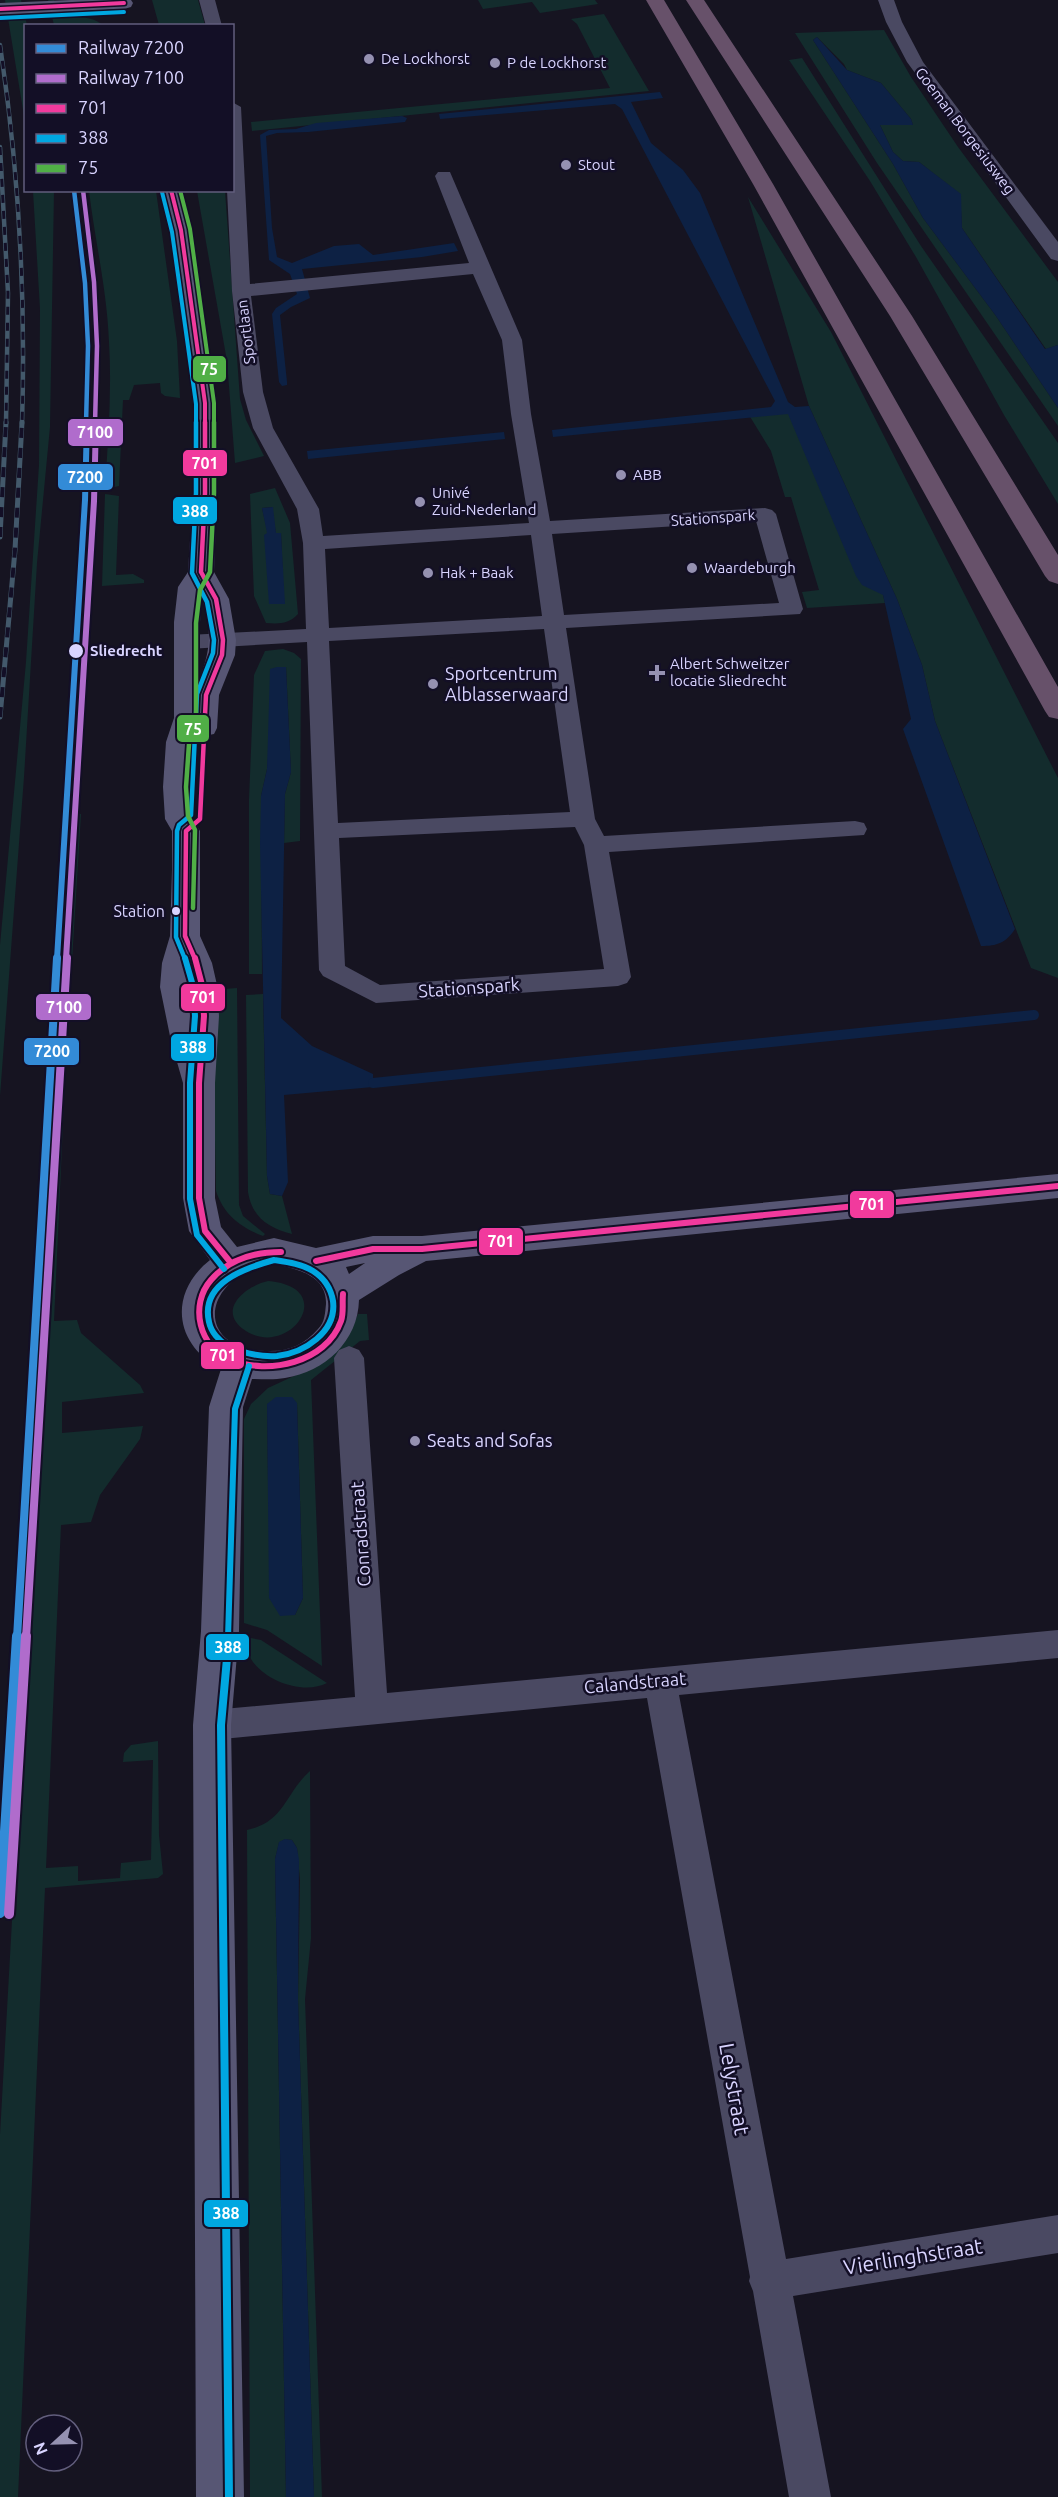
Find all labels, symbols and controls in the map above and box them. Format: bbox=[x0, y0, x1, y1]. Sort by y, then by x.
legend bbox=[24, 24, 234, 192]
text: Railway 7200 bbox=[78, 37, 184, 57]
place label: De Lockhorst bbox=[381, 50, 470, 67]
marker: De Lockhorst bbox=[362, 52, 376, 66]
place label: P de Lockhorst bbox=[507, 54, 606, 71]
marker: P de Lockhorst bbox=[488, 56, 502, 70]
street label: Goeman Borgesiusweg bbox=[912, 64, 1019, 197]
text: Railway 7100 bbox=[78, 67, 184, 87]
text: 701 bbox=[78, 97, 108, 117]
text: 388 bbox=[78, 127, 108, 147]
place label: Stout bbox=[578, 156, 615, 173]
text: 75 bbox=[78, 157, 98, 177]
marker: Stout bbox=[559, 158, 573, 172]
street label: Sportlaan bbox=[233, 299, 258, 365]
line badge: 75 bbox=[192, 355, 227, 383]
text: 75 bbox=[200, 360, 218, 378]
line badge: 7100 bbox=[67, 418, 124, 447]
text: 7100 bbox=[77, 423, 113, 441]
line badge: 701 bbox=[182, 449, 228, 477]
text: 701 bbox=[191, 454, 219, 472]
line badge: 7200 bbox=[57, 463, 114, 491]
place label: ABB bbox=[633, 466, 662, 483]
text: 7200 bbox=[67, 468, 103, 486]
marker: ABB bbox=[614, 468, 628, 482]
place label: Univé Zuid-Nederland bbox=[432, 484, 536, 518]
marker: Univé Zuid-Nederland bbox=[413, 495, 427, 509]
line badge: 388 bbox=[172, 496, 218, 525]
text: 388 bbox=[181, 502, 209, 520]
street label: Stationspark bbox=[670, 506, 756, 529]
place label: Waardeburgh bbox=[704, 559, 796, 576]
marker: Waardeburgh bbox=[685, 561, 699, 575]
place label: Hak + Baak bbox=[440, 564, 514, 581]
marker: Hak + Baak bbox=[421, 566, 435, 580]
marker: Sliedrecht bbox=[67, 642, 85, 660]
place label: Sliedrecht bbox=[90, 642, 163, 659]
place label: Albert Schweitzer locatie Sliedrecht bbox=[670, 655, 790, 689]
place label: Sportcentrum Alblasserwaard bbox=[445, 663, 568, 704]
marker: Albert Schweitzer locatie Sliedrecht bbox=[648, 664, 666, 682]
marker: Sportcentrum Alblasserwaard bbox=[426, 677, 440, 691]
line badge: 75 bbox=[176, 714, 210, 743]
text: 75 bbox=[184, 720, 202, 738]
place label: Station bbox=[113, 902, 165, 920]
marker: Station bbox=[170, 905, 182, 917]
street label: Stationspark bbox=[418, 973, 520, 1001]
line badge: 701 bbox=[180, 983, 226, 1012]
text: 701 bbox=[189, 988, 217, 1006]
line badge: 7100 bbox=[35, 993, 92, 1021]
text: 7100 bbox=[46, 998, 82, 1016]
line badge: 388 bbox=[170, 1033, 215, 1062]
line badge: 7200 bbox=[23, 1037, 80, 1066]
text: 388 bbox=[179, 1038, 207, 1056]
text: 7200 bbox=[34, 1042, 70, 1060]
line badge: 701 bbox=[849, 1190, 895, 1219]
text: 701 bbox=[858, 1195, 886, 1213]
line badge: 701 bbox=[478, 1227, 524, 1256]
text: 701 bbox=[487, 1232, 515, 1250]
line badge: 701 bbox=[200, 1341, 245, 1370]
text: 701 bbox=[209, 1346, 237, 1364]
place label: Seats and Sofas bbox=[427, 1430, 553, 1450]
marker: Seats and Sofas bbox=[408, 1434, 422, 1448]
street label: Conradstraat bbox=[346, 1481, 374, 1587]
line badge: 388 bbox=[205, 1633, 250, 1661]
text: 388 bbox=[214, 1638, 242, 1656]
street label: Calandstraat bbox=[583, 1668, 687, 1696]
street label: Lelystraat bbox=[715, 2041, 755, 2137]
line badge: 388 bbox=[203, 2199, 249, 2228]
text: 388 bbox=[212, 2204, 240, 2222]
street label: Vierlinghstraat bbox=[842, 2233, 984, 2279]
north arrow bbox=[24, 2413, 84, 2473]
text: N bbox=[30, 2440, 51, 2458]

